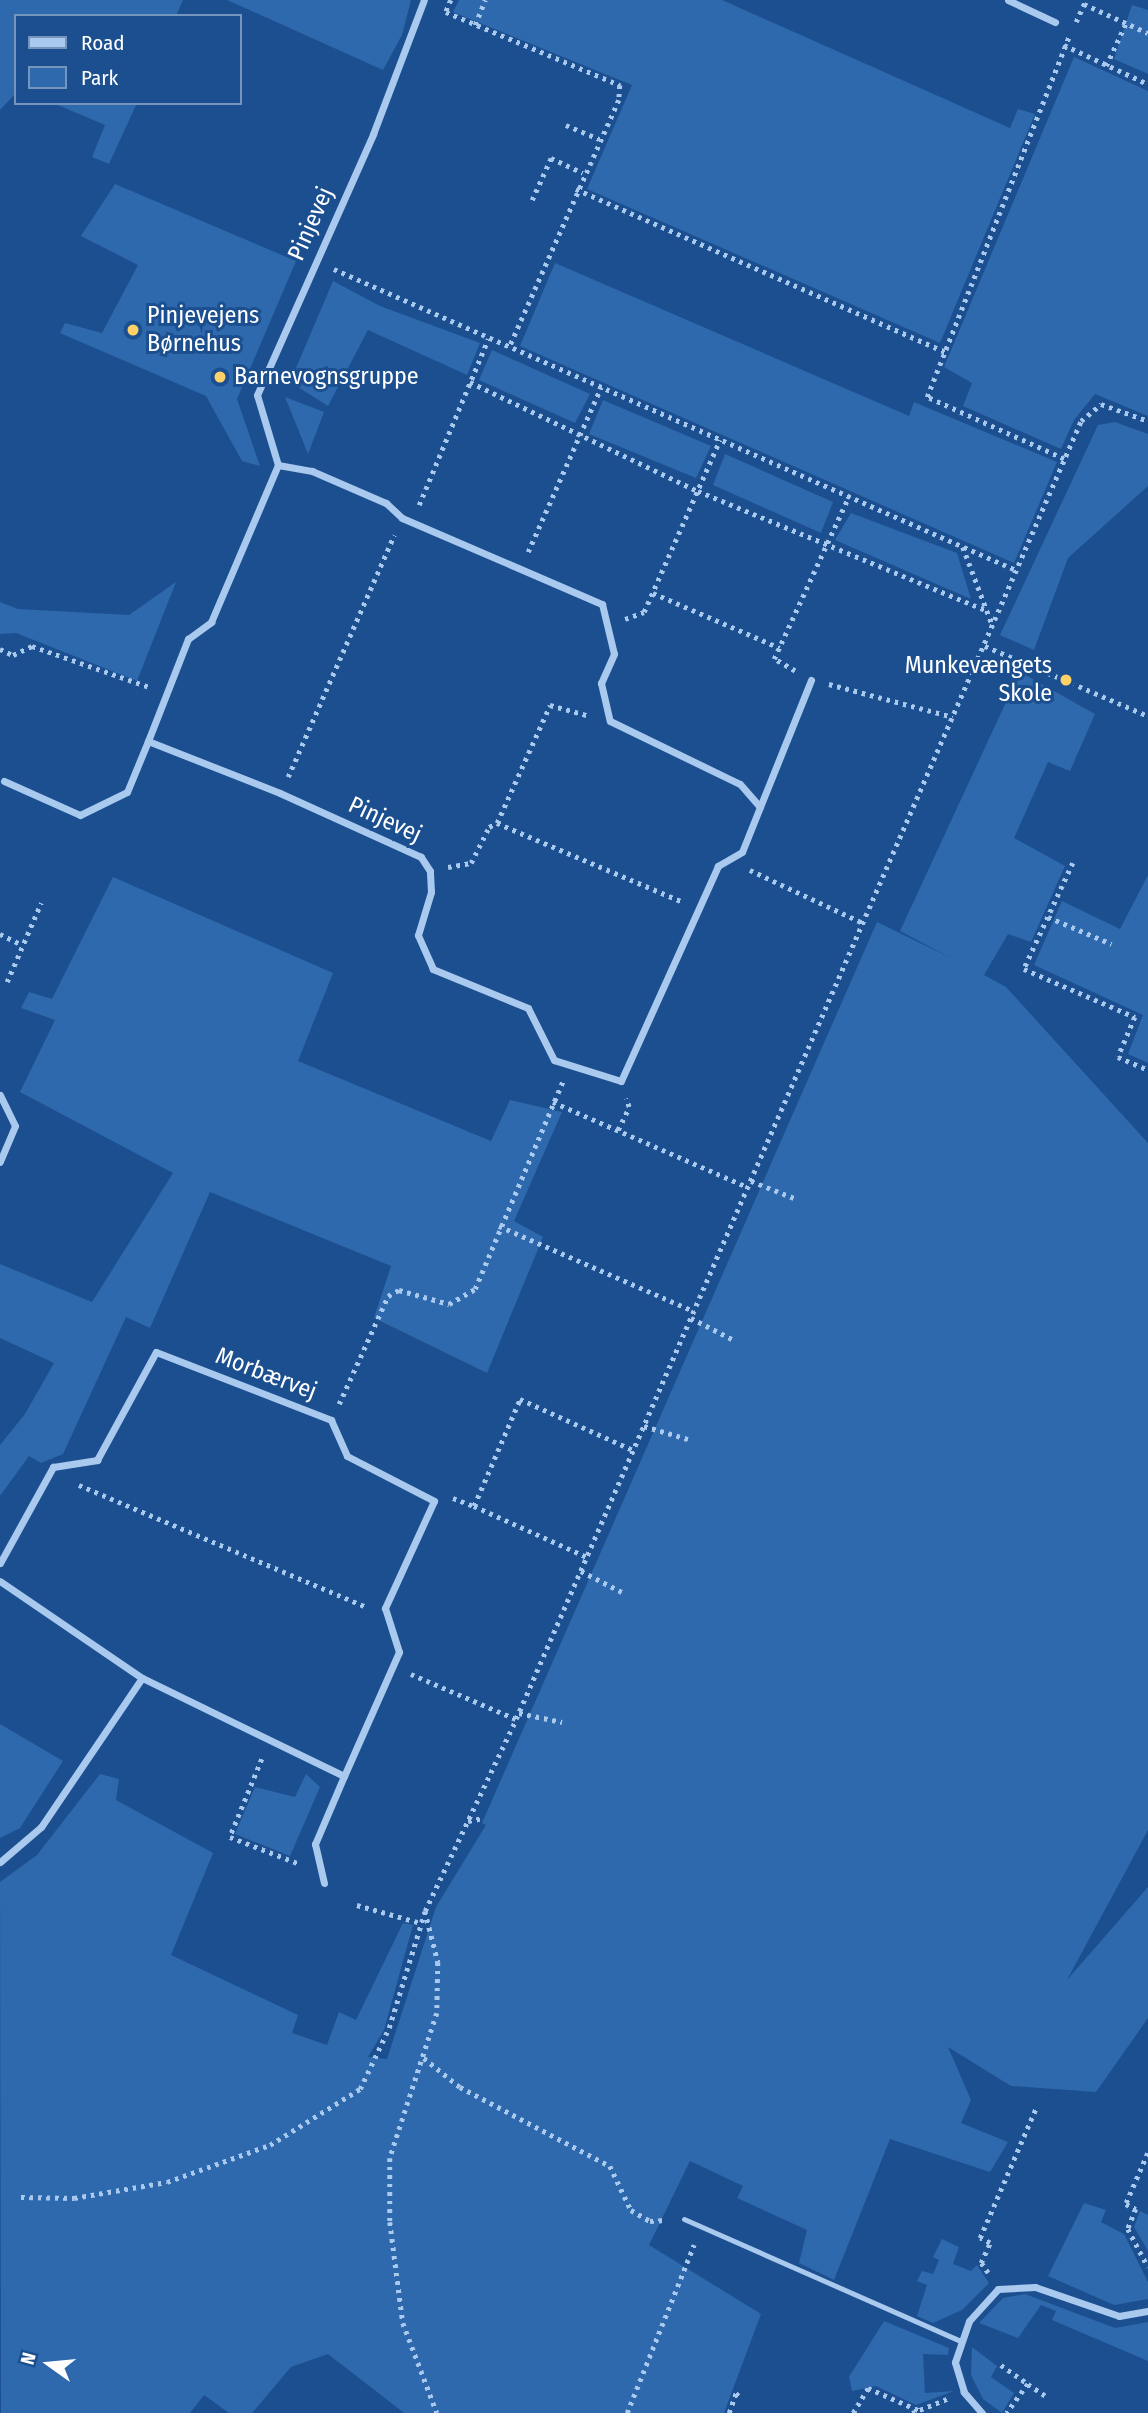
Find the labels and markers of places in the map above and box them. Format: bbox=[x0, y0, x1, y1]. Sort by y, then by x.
place label: Pinjevejens Børnehus bbox=[147, 302, 259, 358]
marker: Pinjevejens Børnehus bbox=[125, 322, 141, 338]
place label: Barnevognsgruppe bbox=[234, 363, 419, 391]
marker: Barnevognsgruppe bbox=[212, 369, 228, 385]
place label: Munkevængets Skole bbox=[905, 652, 1052, 708]
marker: Munkevængets Skole bbox=[1058, 672, 1074, 688]

